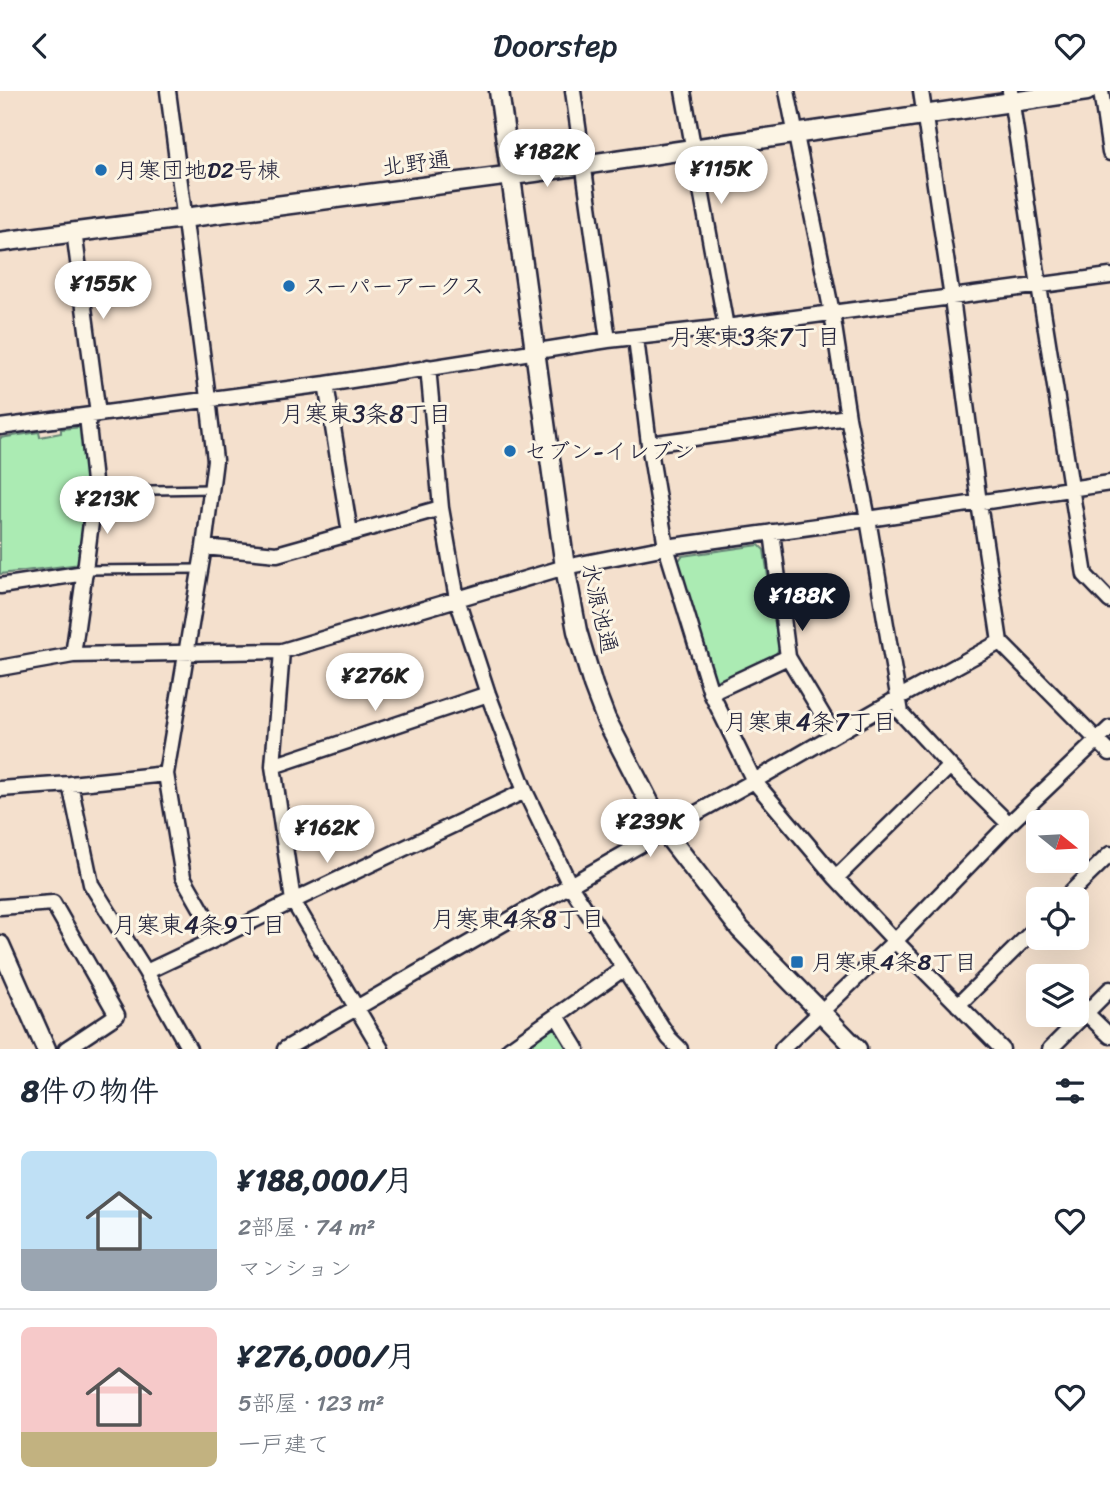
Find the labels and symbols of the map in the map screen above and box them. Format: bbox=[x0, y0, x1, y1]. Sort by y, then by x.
pin: ¥182K bbox=[498, 129, 596, 189]
street label: 北野通 bbox=[379, 139, 453, 188]
pin: ¥115K bbox=[672, 146, 770, 206]
place label: 月寒団地D2号棟 bbox=[115, 150, 280, 191]
marker: 月寒団地D2号棟 bbox=[93, 162, 109, 178]
pin: ¥155K bbox=[54, 261, 152, 321]
place label: スーパーアークス bbox=[303, 266, 484, 307]
marker: スーパーアークス bbox=[281, 278, 297, 294]
district label: 月寒東3条7丁目 bbox=[670, 316, 840, 358]
district label: 月寒東3条8丁目 bbox=[280, 393, 452, 435]
place label: セブン-イレブン bbox=[524, 431, 696, 472]
marker: セブン-イレブン bbox=[502, 443, 518, 459]
pin: ¥213K bbox=[58, 477, 156, 536]
street label: 水源池通 bbox=[569, 559, 630, 658]
pin: ¥188K bbox=[753, 573, 851, 633]
pin: ¥276K bbox=[326, 653, 424, 713]
district label: 月寒東4条7丁目 bbox=[724, 701, 896, 743]
pin: ¥239K bbox=[601, 799, 699, 859]
pin: ¥162K bbox=[278, 805, 376, 865]
north arrow bbox=[1026, 810, 1088, 873]
district label: 月寒東4条8丁目 bbox=[431, 898, 605, 940]
district label: 月寒東4条9丁目 bbox=[112, 904, 286, 946]
place label: 月寒東4条8丁目 bbox=[811, 942, 977, 983]
marker: 月寒東4条8丁目 bbox=[789, 954, 805, 970]

